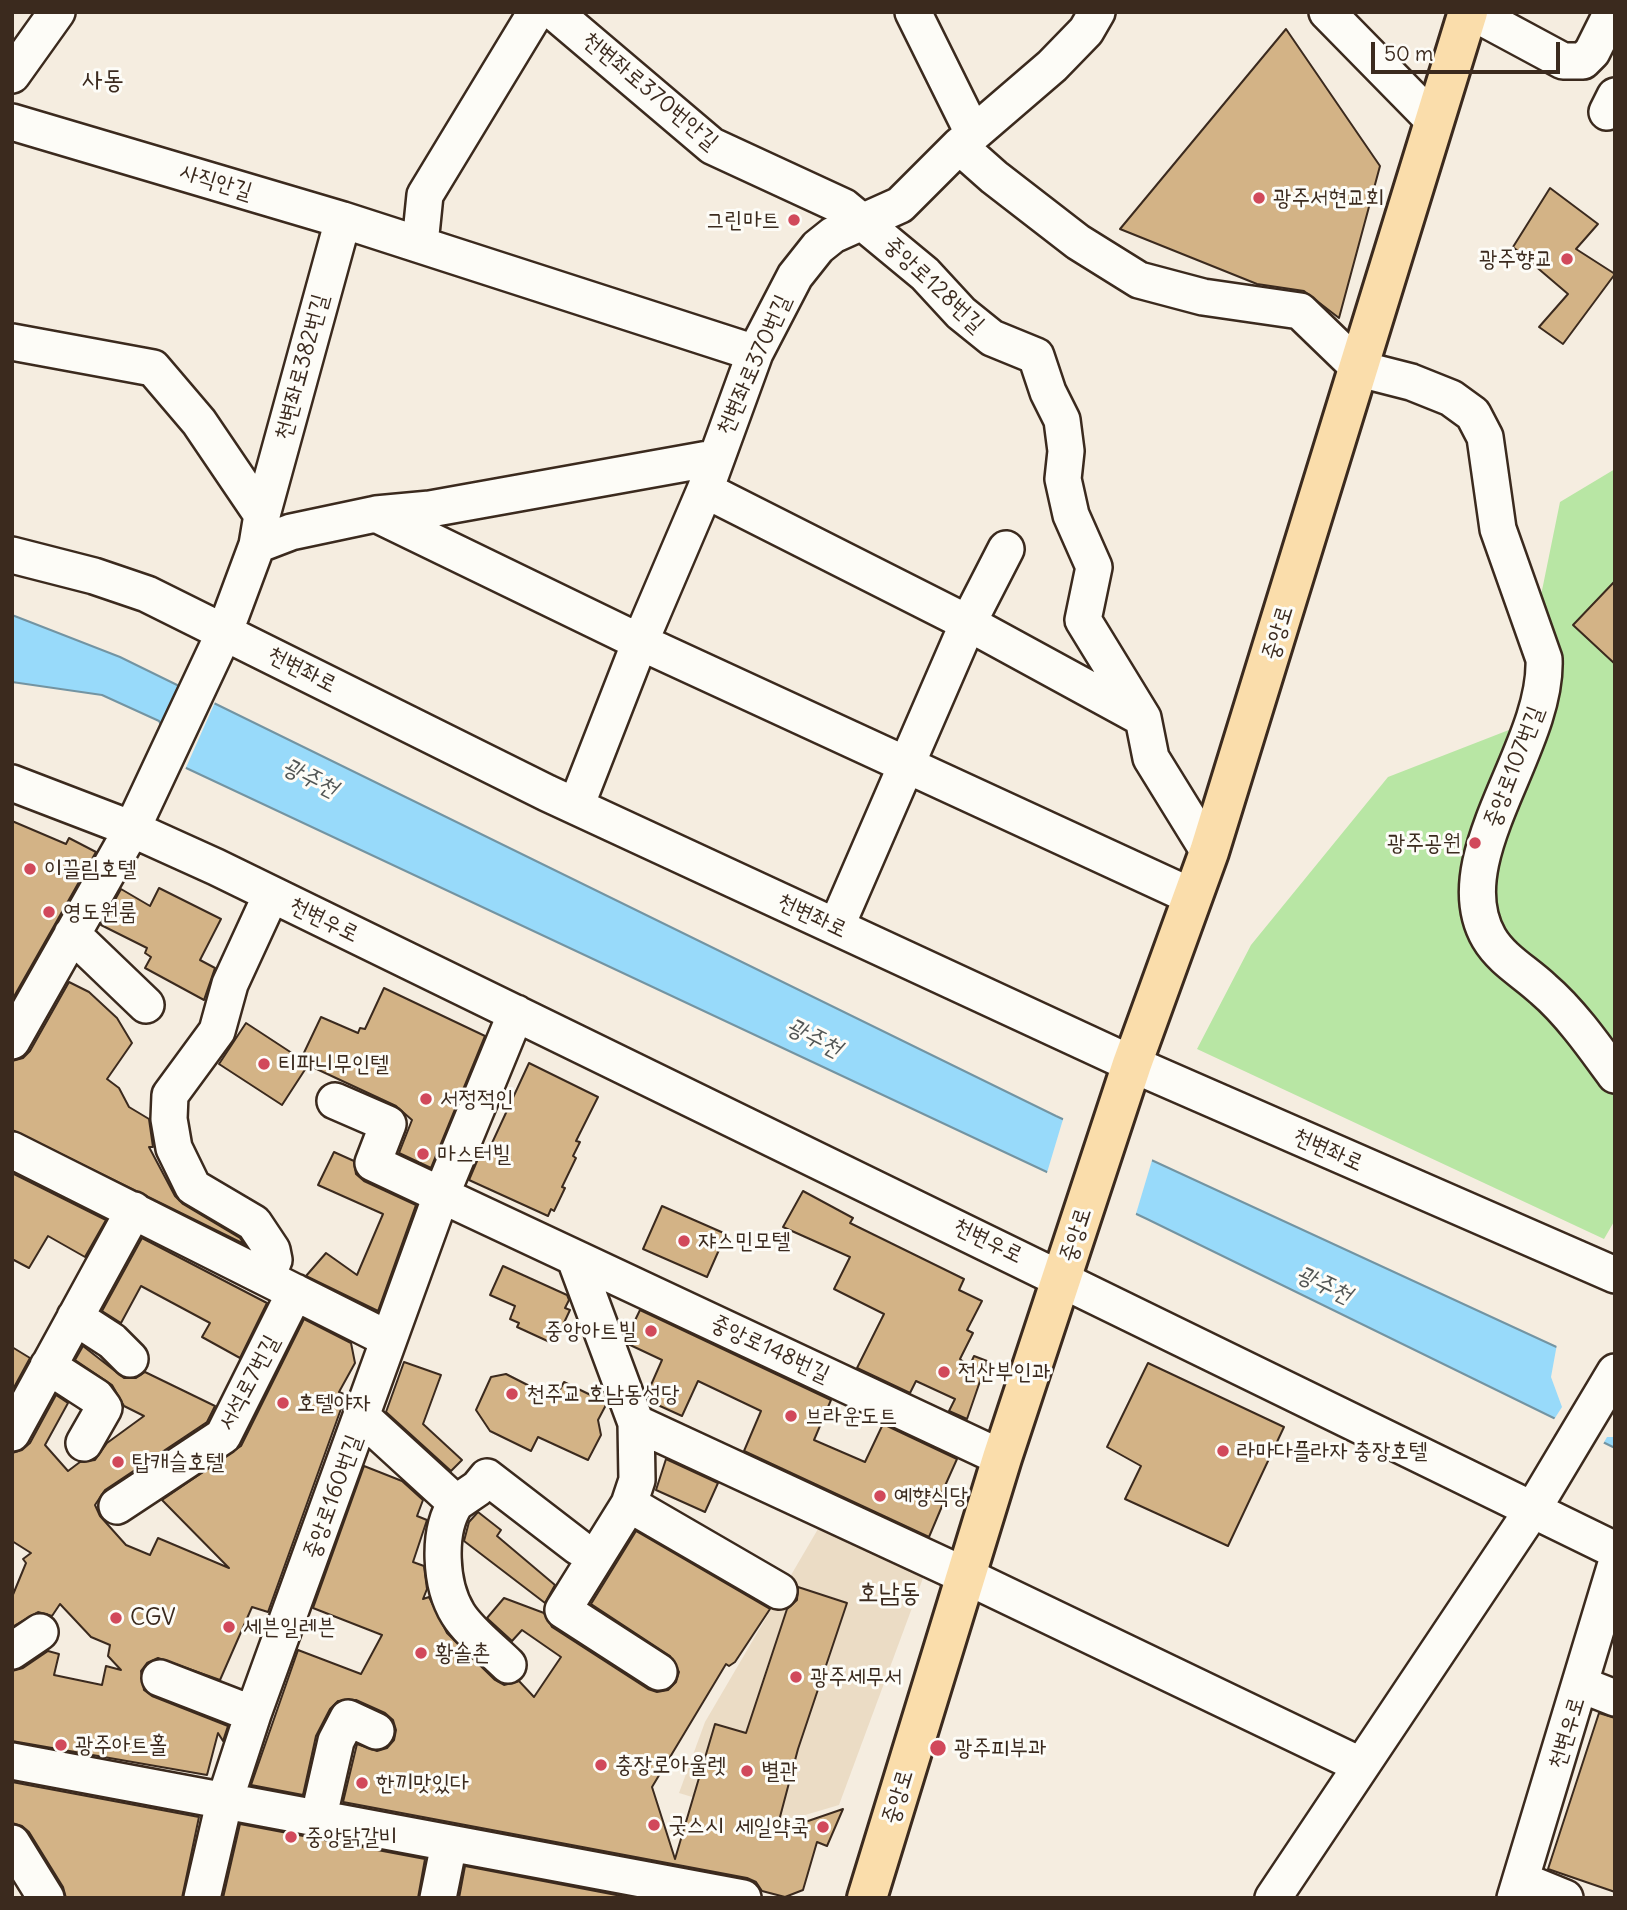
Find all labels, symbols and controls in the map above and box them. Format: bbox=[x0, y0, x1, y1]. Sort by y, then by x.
street label: 천변좌로370번안길 bbox=[576, 26, 724, 156]
scale bar bbox=[1375, 28, 1564, 72]
text: 50 m bbox=[1384, 40, 1433, 67]
district label: 사동 bbox=[82, 65, 124, 97]
street label: 사직안길 bbox=[177, 158, 255, 206]
place label: 광주서현교회 bbox=[1273, 184, 1384, 212]
marker: 광주서현교회 bbox=[1251, 190, 1267, 206]
place label: 그린마트 bbox=[706, 206, 780, 234]
marker: 그린마트 bbox=[786, 212, 802, 228]
street label: 중앙로128번길 bbox=[878, 231, 990, 339]
place label: 광주향교 bbox=[1479, 245, 1553, 273]
marker: 광주향교 bbox=[1559, 251, 1575, 267]
street label: 천변좌로382번길 bbox=[269, 291, 335, 443]
street label: 천변좌로370번길 bbox=[711, 291, 797, 439]
street label: 중앙로 bbox=[1257, 602, 1299, 664]
street label: 천변좌로 bbox=[263, 641, 341, 699]
street label: 중앙로107번길 bbox=[1478, 702, 1550, 832]
water label: 광주천 bbox=[278, 752, 342, 804]
place label: 광주공원 bbox=[1387, 829, 1461, 857]
marker: 광주공원 bbox=[1467, 835, 1483, 851]
place label: 이끌림호텔 bbox=[44, 855, 137, 883]
marker: 이끌림호텔 bbox=[22, 861, 38, 877]
street label: 천변좌로 bbox=[773, 888, 851, 944]
street label: 천변우로 bbox=[285, 891, 363, 949]
place label: 영도원룸 bbox=[63, 898, 137, 926]
marker: 영도원룸 bbox=[41, 904, 57, 920]
water label: 광주천 bbox=[782, 1012, 846, 1064]
place label: 티파니무인텔 bbox=[278, 1050, 389, 1078]
marker: 티파니무인텔 bbox=[256, 1056, 272, 1072]
place label: 서정적인 bbox=[440, 1085, 514, 1113]
marker: 서정적인 bbox=[418, 1091, 434, 1107]
street label: 천변좌로 bbox=[1289, 1122, 1367, 1178]
place label: 마스터빌 bbox=[437, 1140, 511, 1168]
marker: 마스터빌 bbox=[415, 1146, 431, 1162]
street label: 중앙로 bbox=[1054, 1204, 1098, 1266]
street label: 천변우로 bbox=[949, 1212, 1027, 1270]
place label: 쟈스민모텔 bbox=[698, 1227, 791, 1255]
marker: 쟈스민모텔 bbox=[676, 1233, 692, 1249]
water label: 광주천 bbox=[1292, 1260, 1356, 1310]
street label: 중앙로148번길 bbox=[706, 1309, 834, 1389]
place label: 중앙아트빌 bbox=[544, 1317, 637, 1345]
marker: 중앙아트빌 bbox=[643, 1323, 659, 1339]
street label: 서석로7번길 bbox=[212, 1331, 286, 1435]
place label: 전산부인과 bbox=[958, 1358, 1051, 1386]
marker: 전산부인과 bbox=[936, 1364, 952, 1380]
place label: 천주교 호남동성당 bbox=[526, 1380, 680, 1408]
marker: 천주교 호남동성당 bbox=[504, 1386, 520, 1402]
place label: 호텔야자 bbox=[297, 1389, 371, 1417]
marker: 호텔야자 bbox=[275, 1395, 291, 1411]
place label: 브라운도트 bbox=[805, 1402, 898, 1430]
marker: 브라운도트 bbox=[783, 1408, 799, 1424]
street label: 중앙로160번길 bbox=[298, 1431, 368, 1563]
place label: 라마다플라자 충장호텔 bbox=[1237, 1437, 1428, 1465]
marker: 라마다플라자 충장호텔 bbox=[1215, 1443, 1231, 1459]
place label: 탑캐슬호텔 bbox=[132, 1448, 225, 1476]
marker: 탑캐슬호텔 bbox=[110, 1454, 126, 1470]
place label: 예향식당 bbox=[894, 1482, 968, 1510]
marker: 예향식당 bbox=[872, 1488, 888, 1504]
district label: 호남동 bbox=[858, 1578, 920, 1610]
place label: CGV bbox=[130, 1604, 176, 1632]
marker: CGV bbox=[108, 1610, 124, 1626]
place label: 세븐일레븐 bbox=[243, 1613, 336, 1641]
marker: 세븐일레븐 bbox=[221, 1619, 237, 1635]
place label: 황솔촌 bbox=[435, 1639, 491, 1667]
marker: 황솔촌 bbox=[413, 1645, 429, 1661]
place label: 광주세무서 bbox=[810, 1663, 903, 1691]
marker: 광주세무서 bbox=[788, 1669, 804, 1685]
street label: 천변우로 bbox=[1543, 1694, 1591, 1772]
place label: 광주아트홀 bbox=[75, 1731, 168, 1759]
place label: 광주피부과 bbox=[954, 1734, 1047, 1762]
marker: 광주아트홀 bbox=[53, 1737, 69, 1753]
marker: 광주피부과 bbox=[928, 1738, 948, 1758]
place label: 충장로아울렛 bbox=[615, 1751, 726, 1779]
marker: 충장로아울렛 bbox=[593, 1757, 609, 1773]
place label: 별관 bbox=[761, 1757, 798, 1785]
marker: 별관 bbox=[739, 1763, 755, 1779]
street label: 중앙로 bbox=[877, 1766, 919, 1828]
place label: 한끼맛있다 bbox=[376, 1769, 469, 1797]
marker: 한끼맛있다 bbox=[354, 1775, 370, 1791]
place label: 굿스시 bbox=[668, 1811, 724, 1839]
place label: 세일약국 bbox=[735, 1813, 809, 1841]
marker: 굿스시 bbox=[646, 1817, 662, 1833]
marker: 세일약국 bbox=[815, 1819, 831, 1835]
place label: 중앙닭갈비 bbox=[305, 1823, 398, 1851]
marker: 중앙닭갈비 bbox=[283, 1829, 299, 1845]

